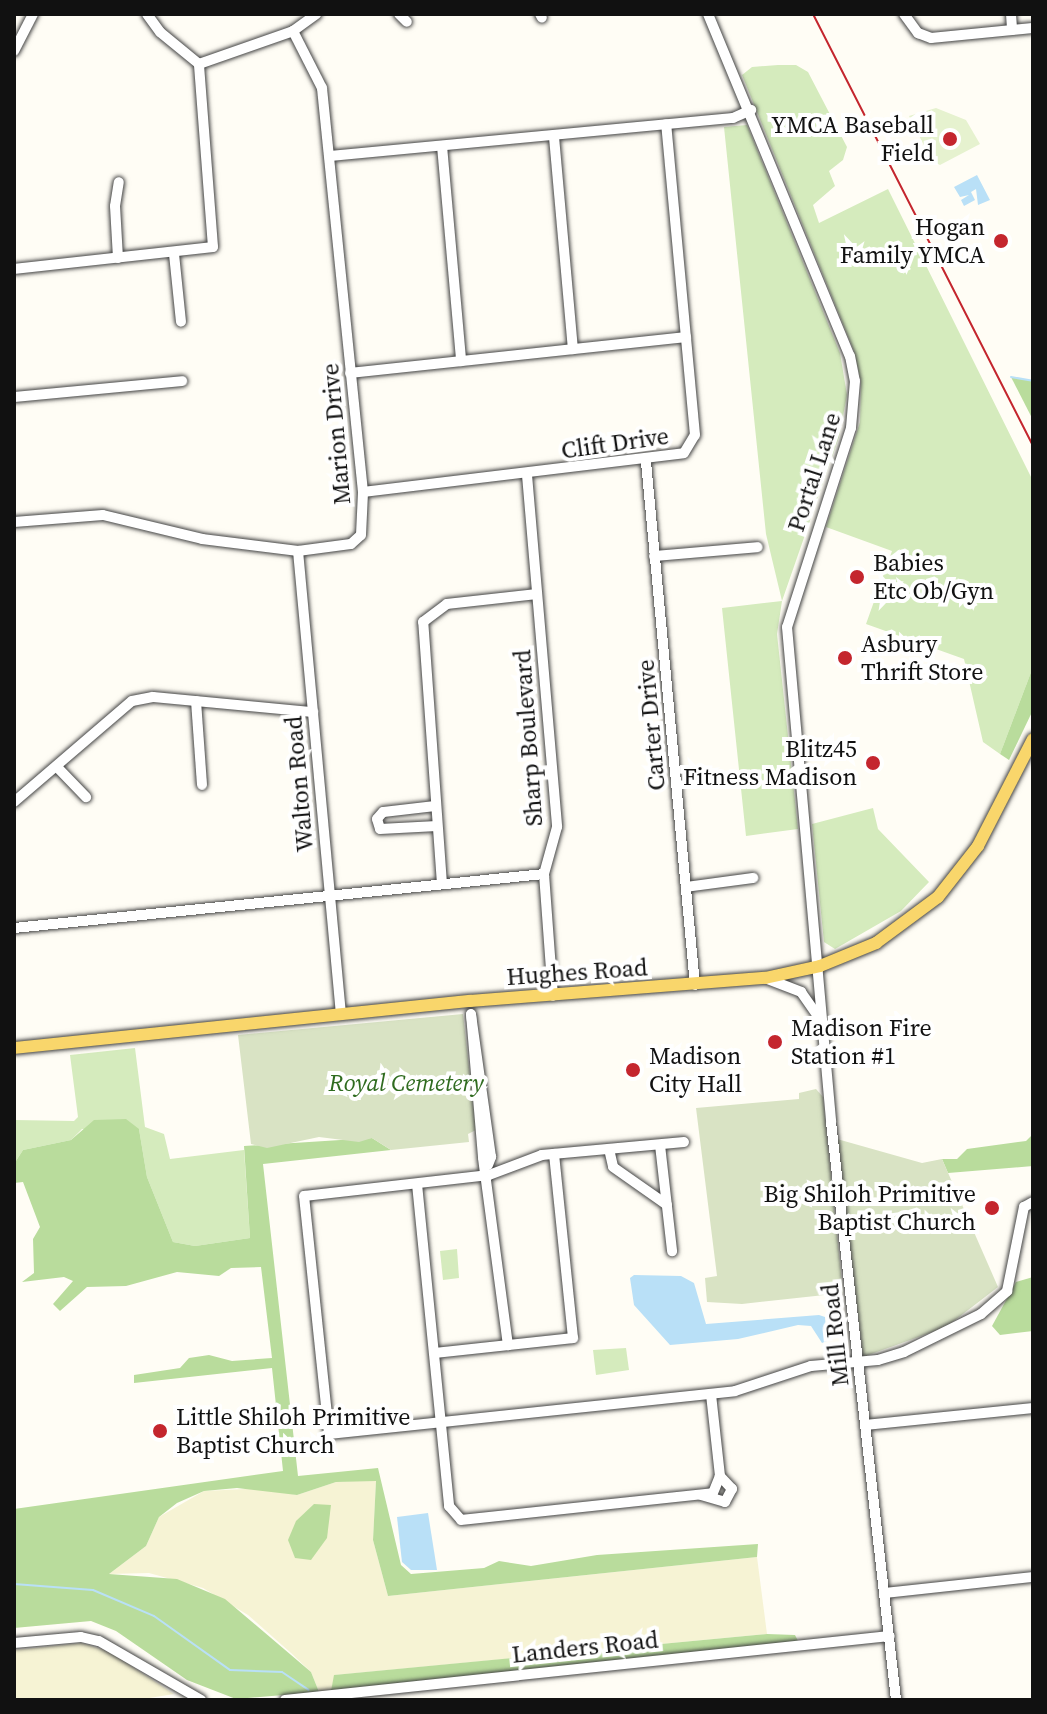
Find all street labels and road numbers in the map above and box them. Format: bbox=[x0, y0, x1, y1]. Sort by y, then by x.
street label: Marion Drive bbox=[315, 362, 357, 506]
street label: Portal Lane bbox=[781, 409, 847, 535]
street label: Clift Drive bbox=[559, 421, 671, 465]
street label: Sharp Boulevard bbox=[507, 649, 549, 827]
street label: Carter Drive bbox=[631, 658, 671, 792]
street label: Walton Road bbox=[279, 715, 319, 853]
street label: Hughes Road bbox=[505, 953, 649, 991]
street label: Mill Road bbox=[815, 1282, 855, 1388]
street label: Landers Road bbox=[510, 1625, 660, 1669]

